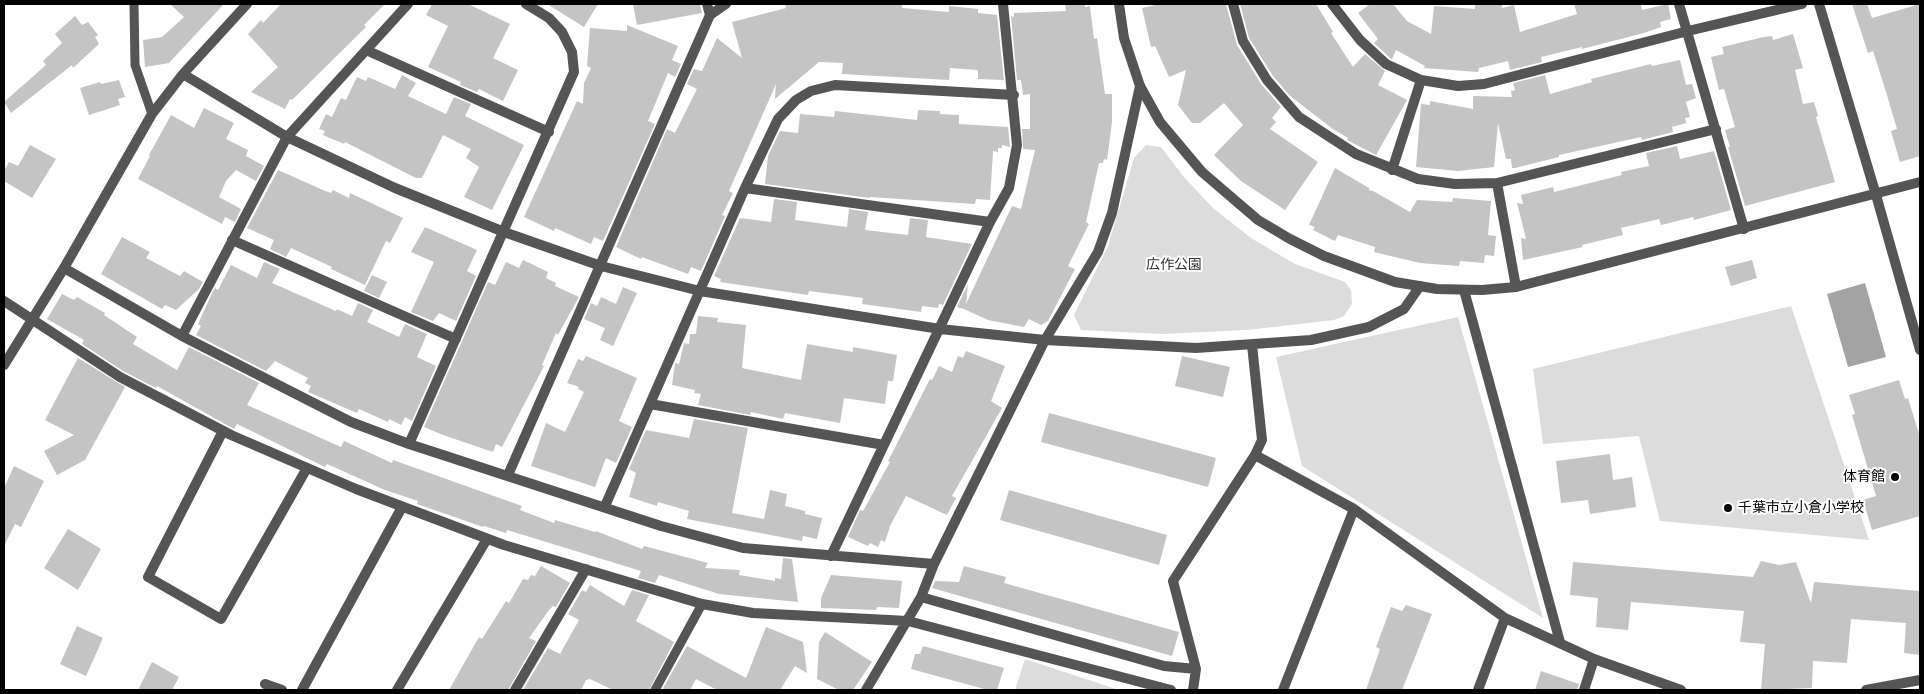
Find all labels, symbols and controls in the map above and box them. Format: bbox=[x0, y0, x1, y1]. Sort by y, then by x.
park label: 広作公園 bbox=[1146, 257, 1202, 273]
place label: 体育館 bbox=[1843, 469, 1885, 485]
marker: 体育館 bbox=[1889, 471, 1901, 483]
place label: 千葉市立小倉小学校 bbox=[1738, 500, 1864, 516]
marker: 千葉市立小倉小学校 bbox=[1722, 502, 1734, 514]

